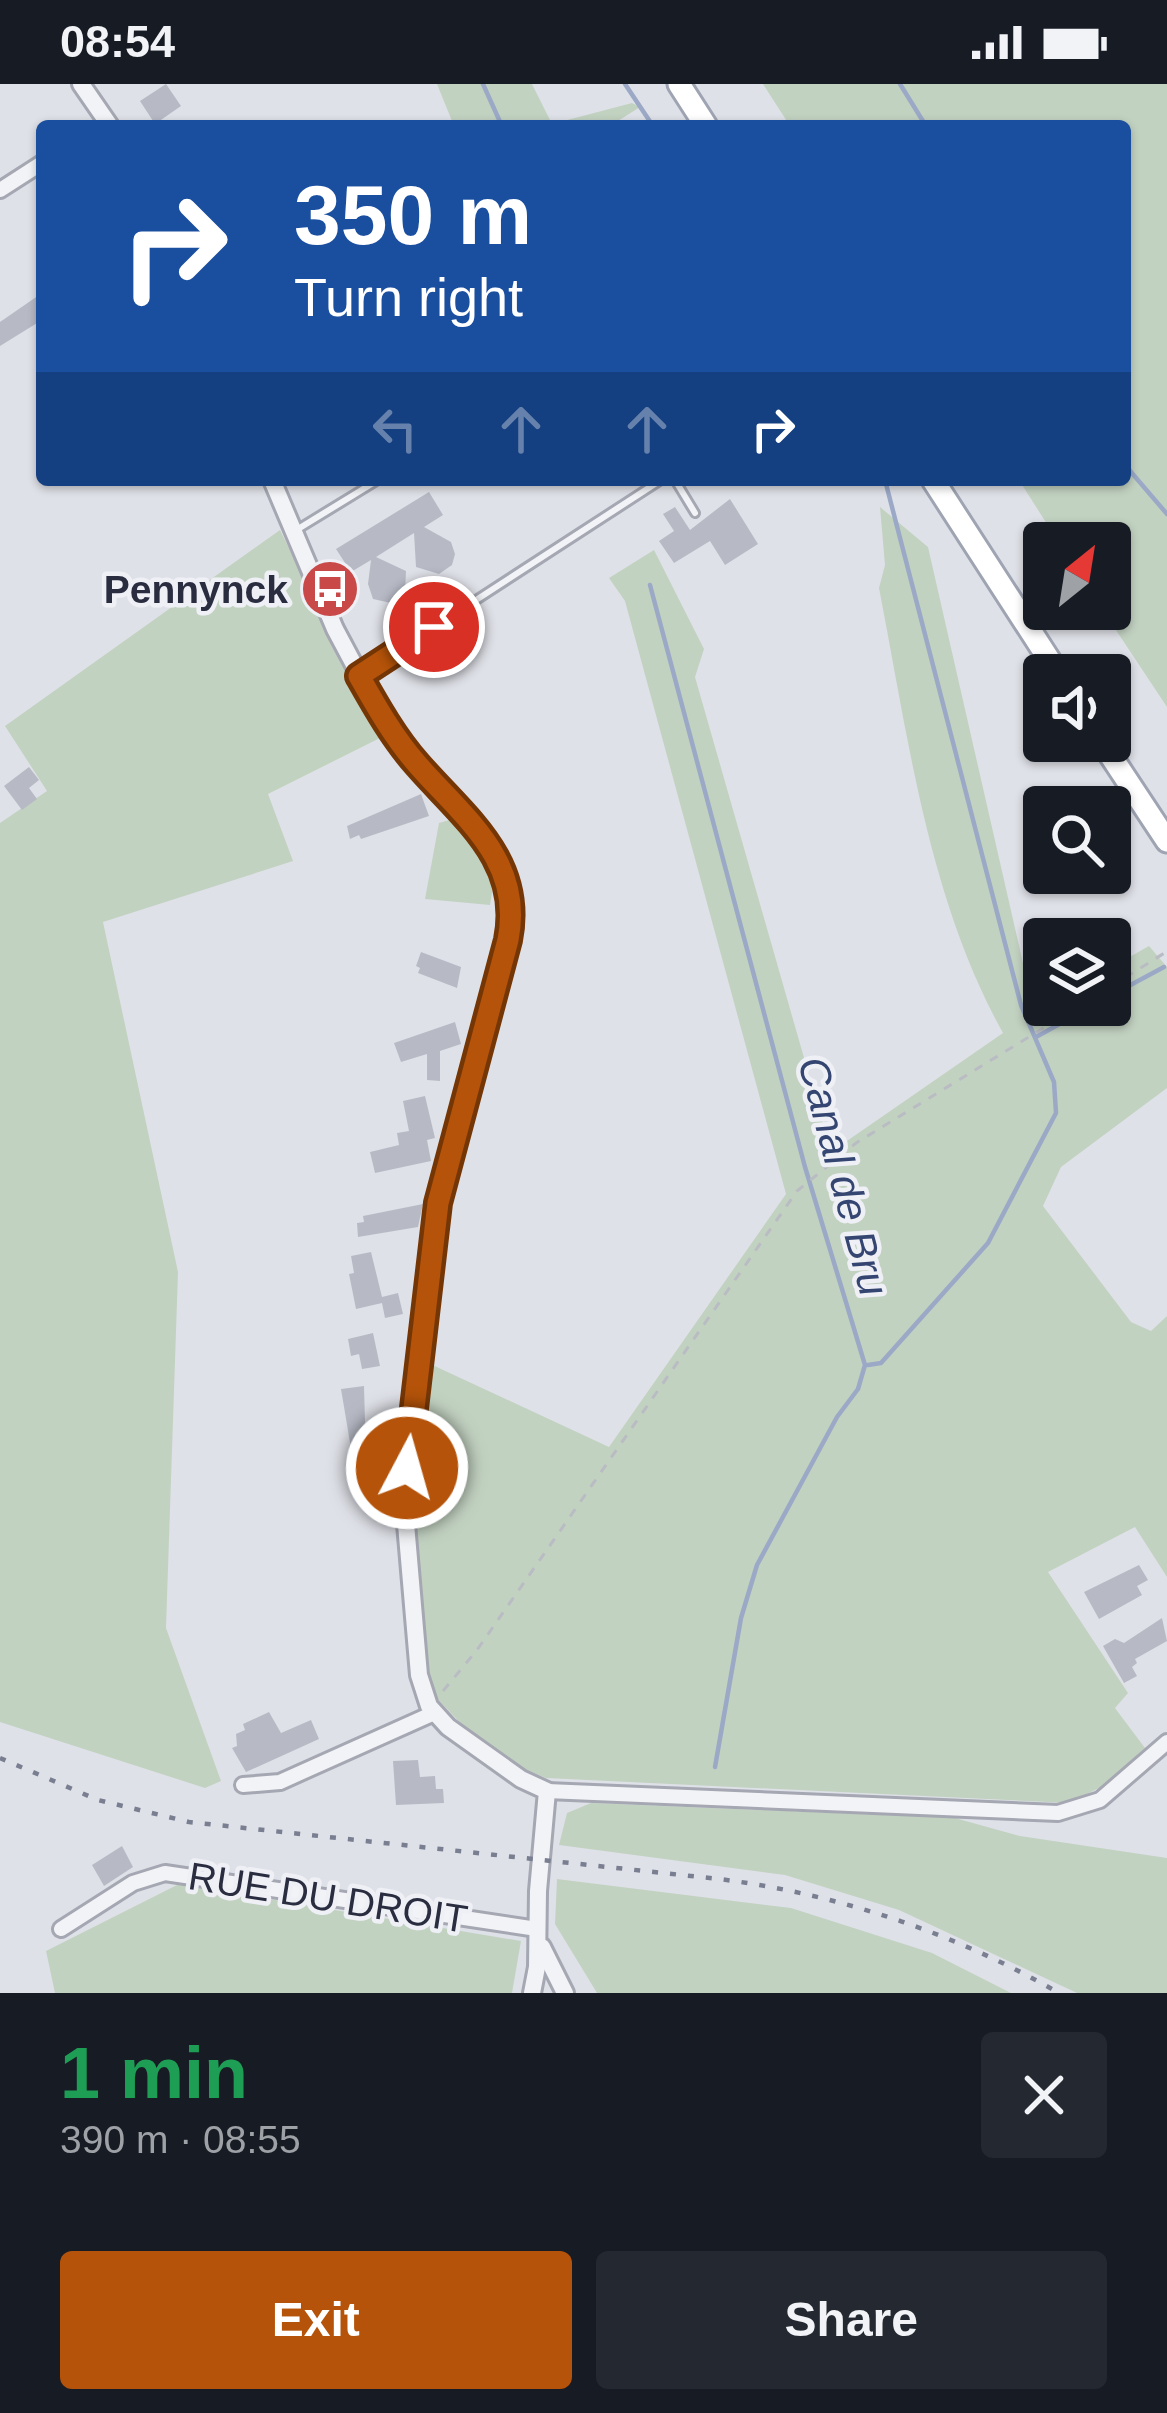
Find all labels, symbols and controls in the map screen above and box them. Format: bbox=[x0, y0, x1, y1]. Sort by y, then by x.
text: 08:54 bbox=[60, 16, 175, 67]
icon: right bbox=[96, 168, 252, 324]
text: 350 m bbox=[294, 168, 532, 262]
text: Turn right bbox=[294, 267, 523, 327]
icon: left bbox=[362, 396, 428, 462]
icon: ahead bbox=[488, 396, 554, 462]
icon: ahead bbox=[614, 396, 680, 462]
icon: right bbox=[740, 396, 806, 462]
north arrow bbox=[1023, 522, 1131, 630]
map controls bbox=[1023, 522, 1131, 1026]
bus stop icon: Pennynck bbox=[299, 558, 361, 620]
place label: Pennynck bbox=[104, 568, 288, 611]
pin bbox=[383, 576, 485, 678]
icon: arrive bbox=[401, 594, 467, 660]
button: sound bbox=[1023, 654, 1131, 762]
button: search bbox=[1023, 786, 1131, 894]
button: layers bbox=[1023, 918, 1131, 1026]
water label: Canal de Bru bbox=[789, 1052, 898, 1301]
position arrow bbox=[344, 1405, 470, 1531]
street label: RUE DU DROIT bbox=[185, 1854, 470, 1941]
button: close bbox=[981, 2032, 1107, 2158]
text: 1 min bbox=[60, 2033, 248, 2113]
text: 390 m · 08:55 bbox=[60, 2118, 301, 2161]
button: Exit bbox=[60, 2251, 572, 2389]
button: Share bbox=[596, 2251, 1107, 2389]

